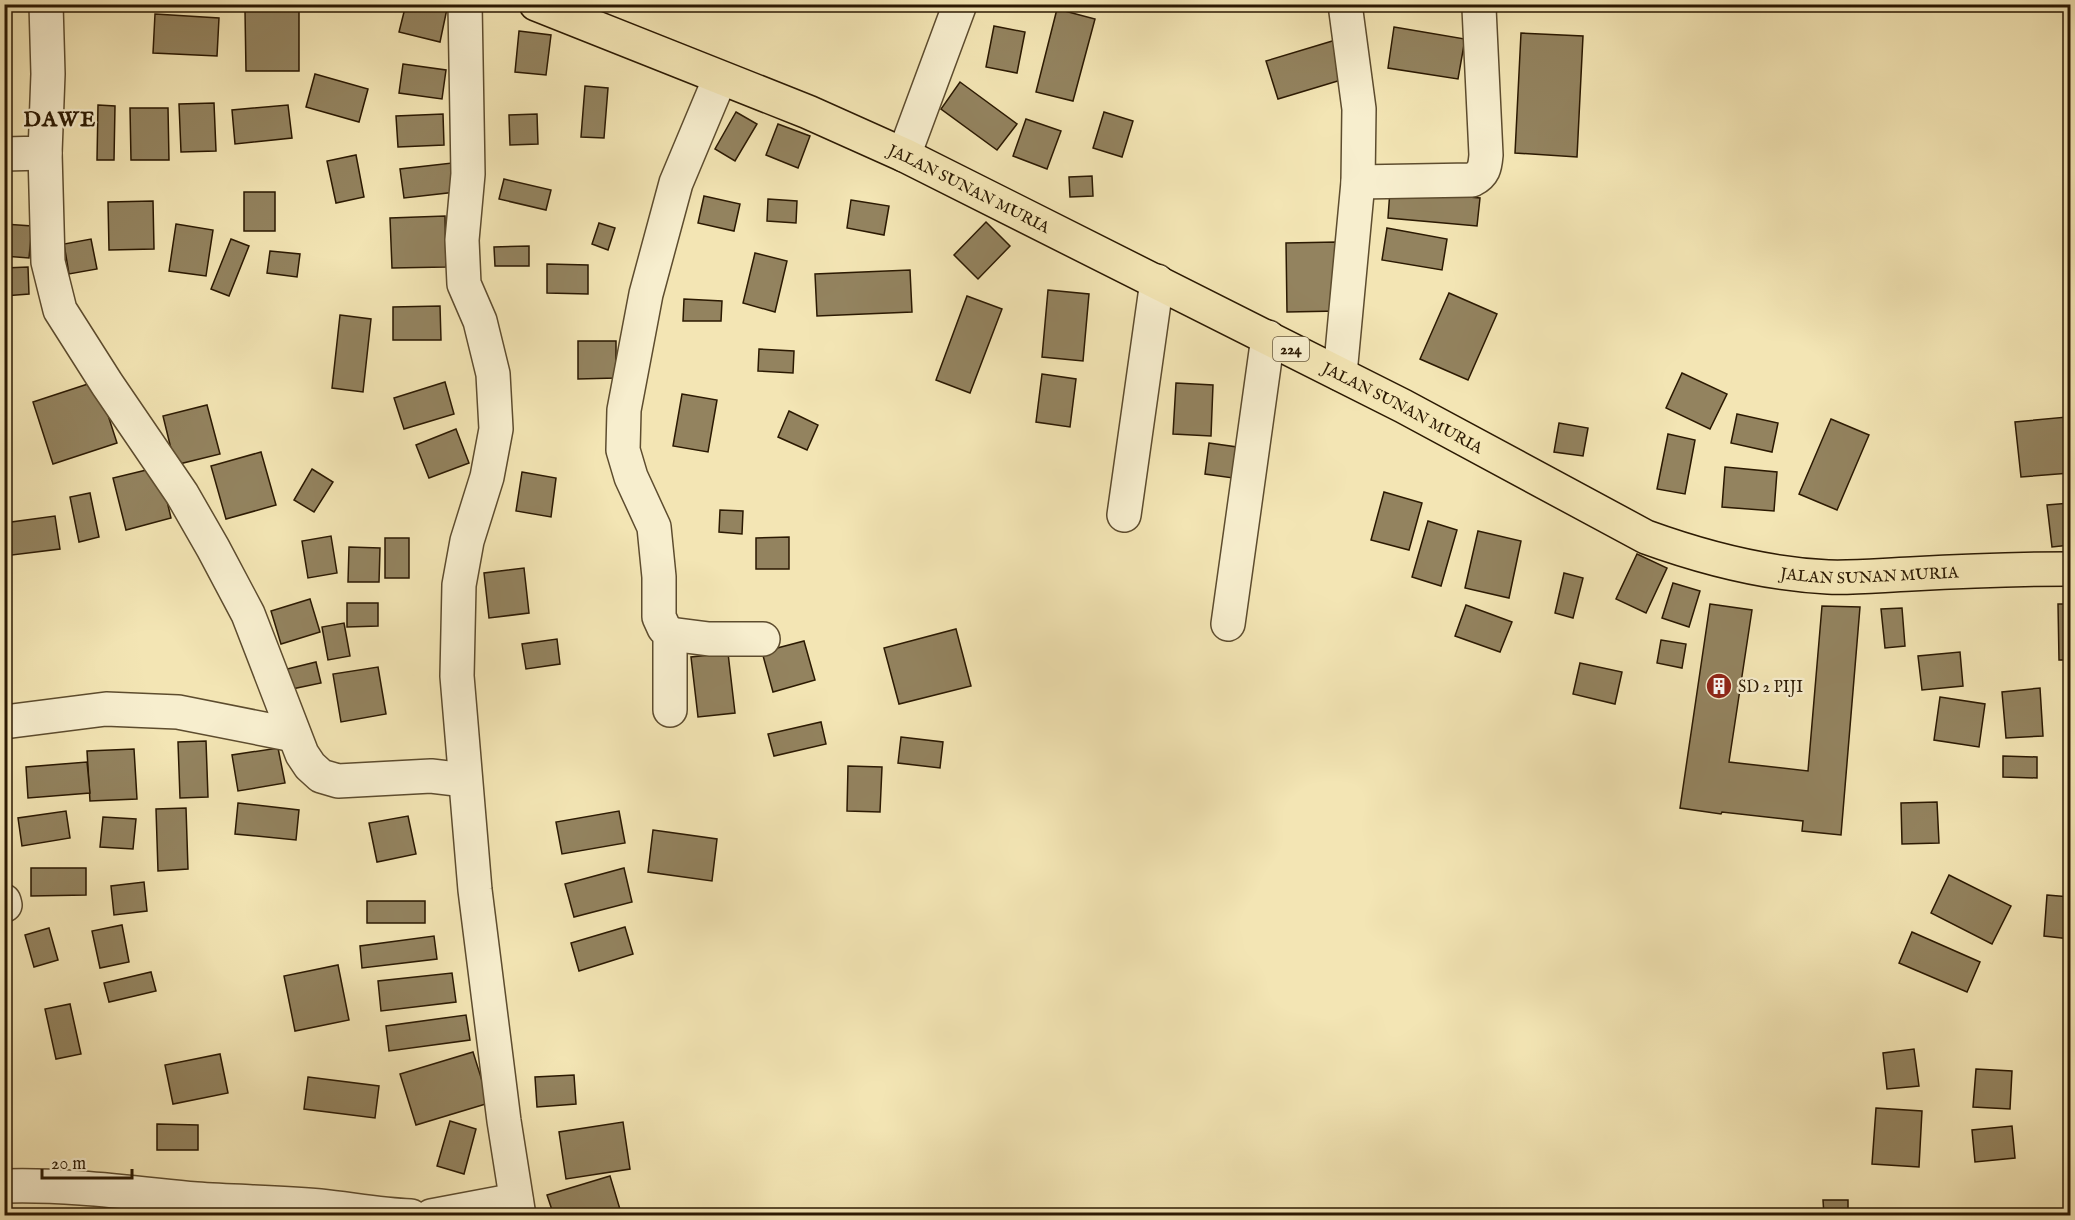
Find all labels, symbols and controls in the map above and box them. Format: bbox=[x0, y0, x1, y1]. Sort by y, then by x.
district label: DAWE bbox=[23, 106, 97, 134]
street label: JALAN SUNAN MURIA bbox=[883, 140, 1054, 239]
road number: 224 bbox=[1273, 337, 1309, 361]
street label: JALAN SUNAN MURIA bbox=[1317, 358, 1487, 460]
street label: JALAN SUNAN MURIA bbox=[1777, 564, 1960, 589]
building icon: SD 2 PIJI bbox=[1704, 671, 1734, 701]
place label: SD 2 PIJI bbox=[1738, 678, 1803, 698]
scale bar bbox=[42, 1142, 132, 1180]
text: 20 m bbox=[51, 1153, 86, 1176]

